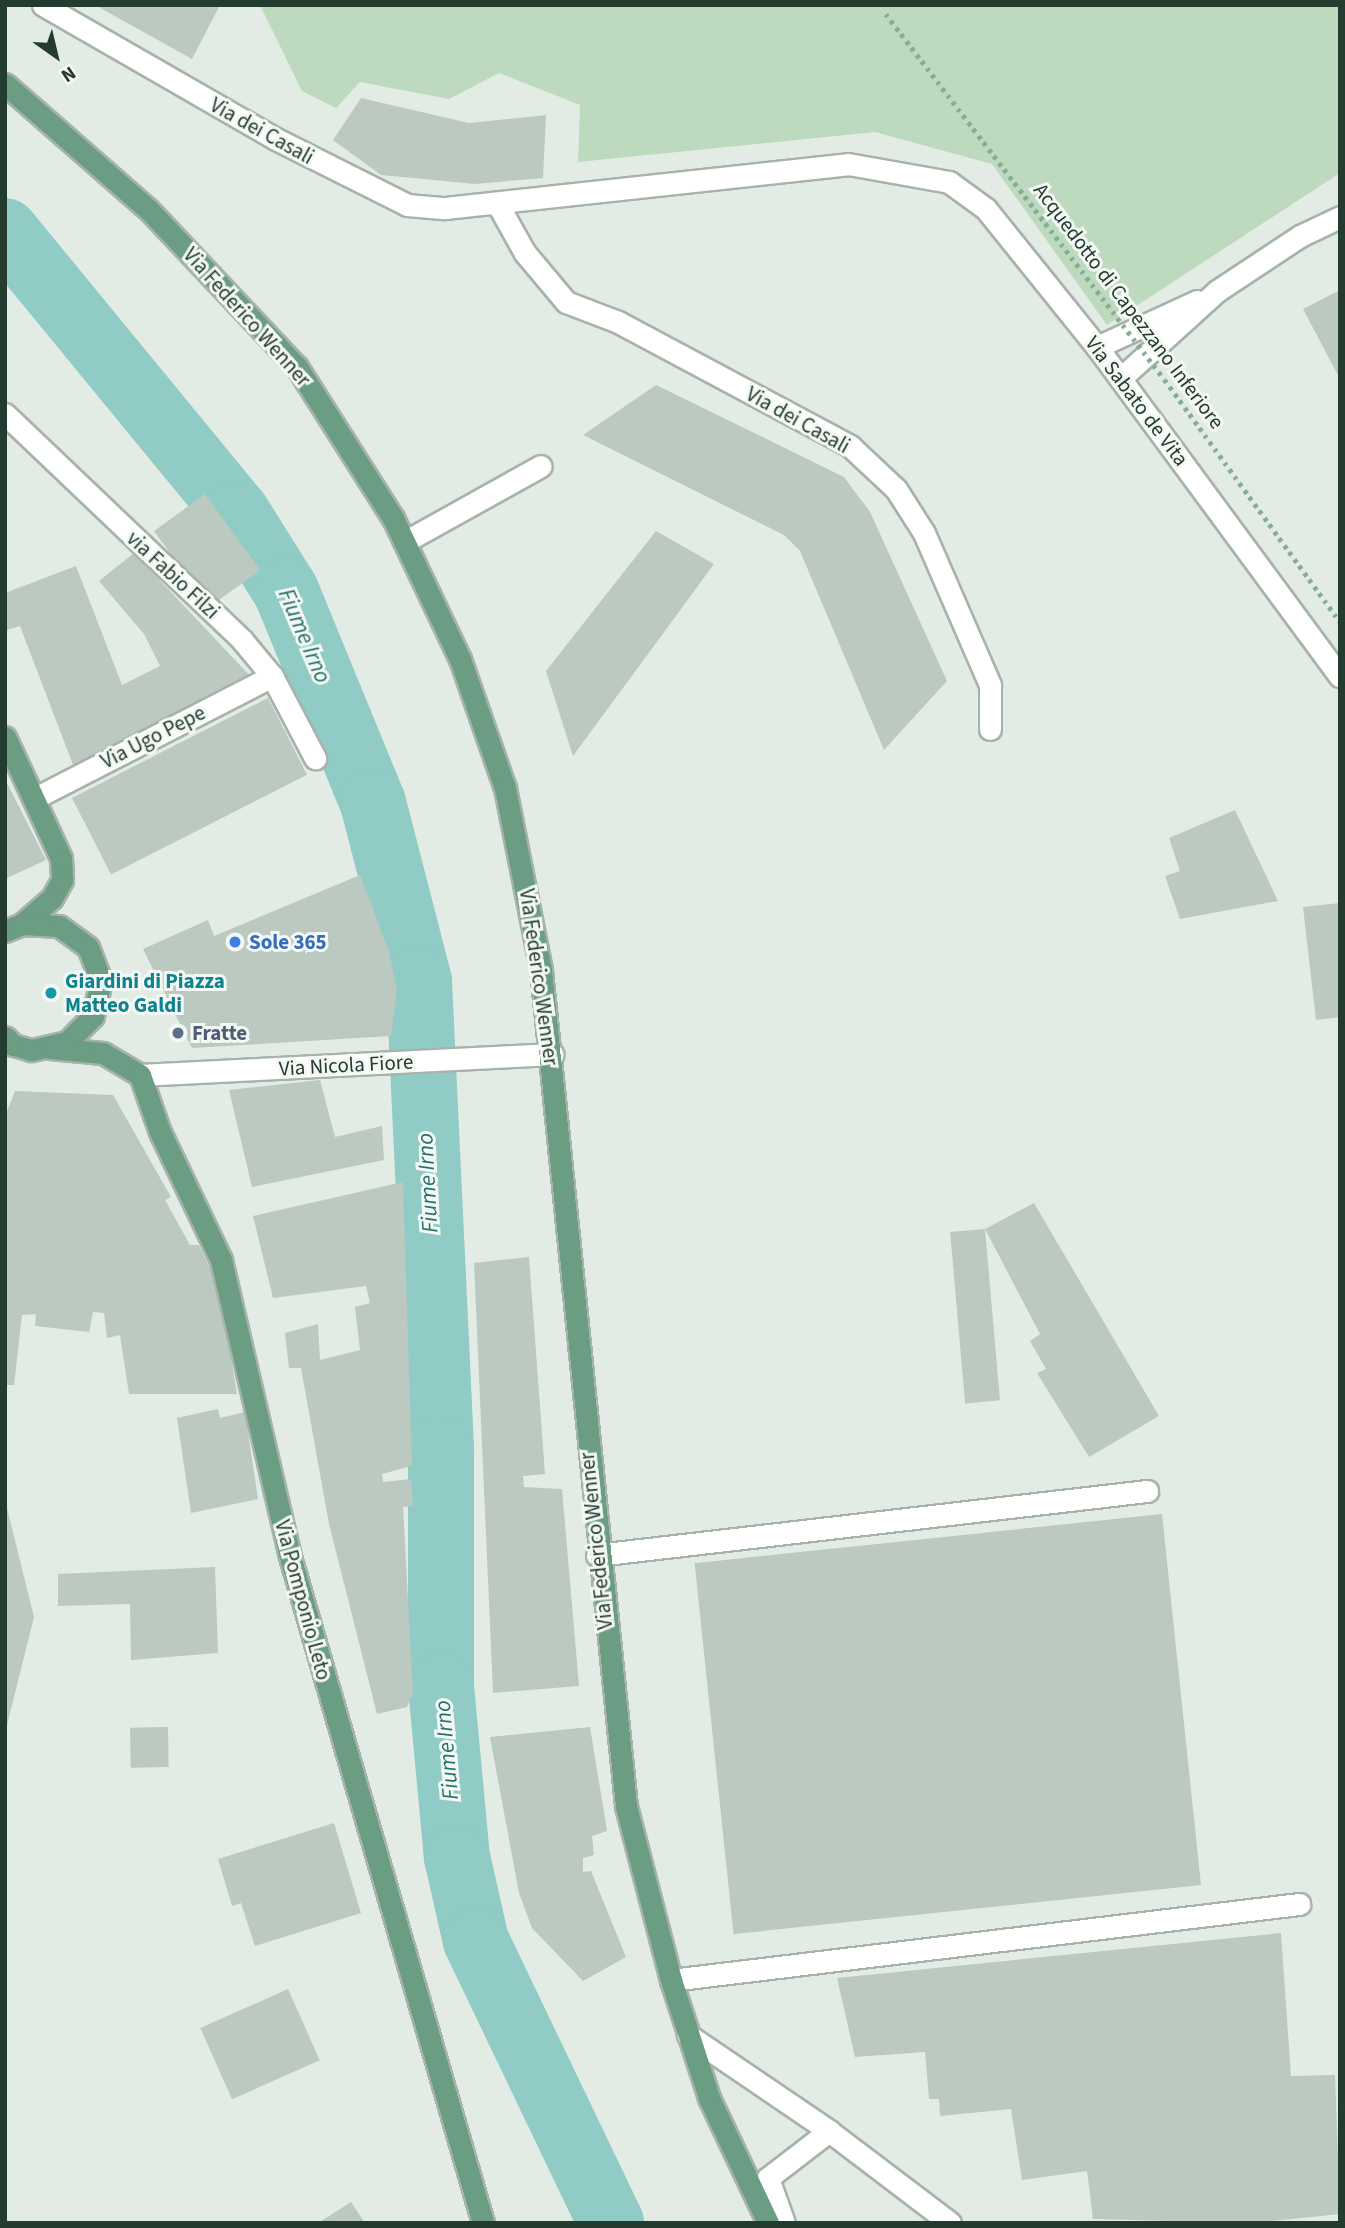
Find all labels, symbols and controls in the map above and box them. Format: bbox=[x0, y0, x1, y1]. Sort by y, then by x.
north arrow bbox=[21, 21, 91, 91]
text: N bbox=[55, 59, 81, 89]
street label: Via dei Casali bbox=[206, 92, 318, 170]
street label: Acquedotto di Capezzano Inferiore bbox=[1028, 178, 1230, 434]
street label: Via Federico Wenner bbox=[178, 242, 316, 392]
street label: Via Sabato de Vita bbox=[1080, 331, 1194, 471]
street label: Via dei Casali bbox=[742, 381, 854, 459]
street label: via Fabio Filzi bbox=[121, 526, 225, 624]
water label: Fiume Irno bbox=[272, 585, 336, 687]
street label: Via Ugo Pepe bbox=[97, 700, 209, 774]
street label: Via Federico Wenner bbox=[514, 887, 564, 1067]
place label: Sole 365 bbox=[249, 929, 327, 955]
marker: Sole 365 bbox=[227, 934, 243, 950]
place label: Giardini di Piazza Matteo Galdi bbox=[65, 968, 225, 1018]
marker: Giardini di Piazza Matteo Galdi bbox=[43, 985, 59, 1001]
place label: Fratte bbox=[192, 1020, 247, 1046]
marker: Fratte bbox=[170, 1025, 186, 1041]
street label: Via Nicola Fiore bbox=[278, 1049, 414, 1081]
water label: Fiume Irno bbox=[412, 1132, 444, 1234]
street label: Via Federico Wenner bbox=[574, 1451, 618, 1631]
street label: Via Pomponio Leto bbox=[270, 1517, 336, 1683]
water label: Fiume Irno bbox=[429, 1699, 465, 1801]

